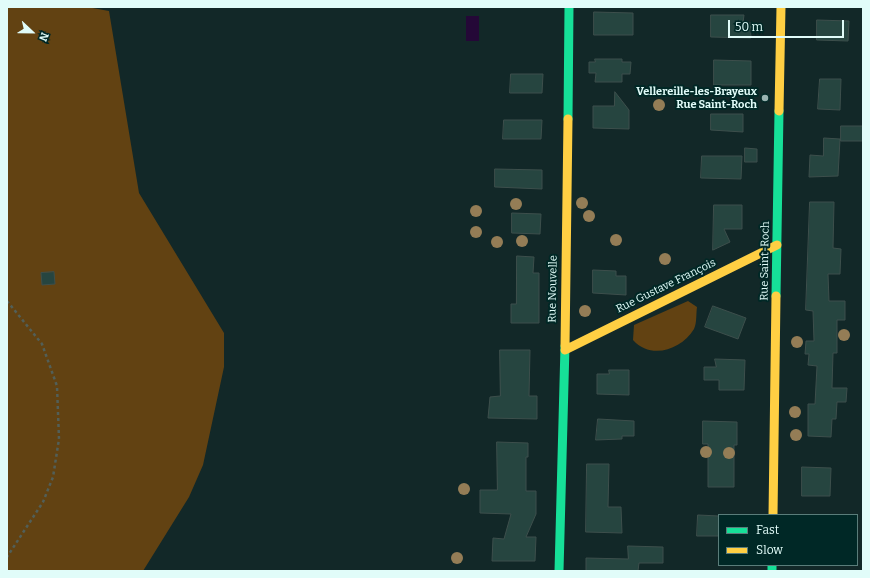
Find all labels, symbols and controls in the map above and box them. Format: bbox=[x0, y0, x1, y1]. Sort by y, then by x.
north arrow bbox=[12, 12, 52, 52]
scale bar bbox=[730, 12, 846, 38]
text: 50 m bbox=[735, 20, 763, 34]
text: N bbox=[36, 30, 51, 43]
place label: Vellereille-les-Brayeux Rue Saint-Roch bbox=[636, 85, 757, 111]
marker: Vellereille-les-Brayeux Rue Saint-Roch bbox=[760, 93, 770, 103]
street label: Rue Saint-Roch bbox=[758, 221, 772, 301]
street label: Rue Nouvelle bbox=[546, 255, 560, 323]
street label: Rue Gustave François bbox=[614, 256, 718, 316]
legend bbox=[718, 514, 858, 566]
text: Fast bbox=[756, 523, 779, 537]
text: Slow bbox=[756, 543, 783, 557]

